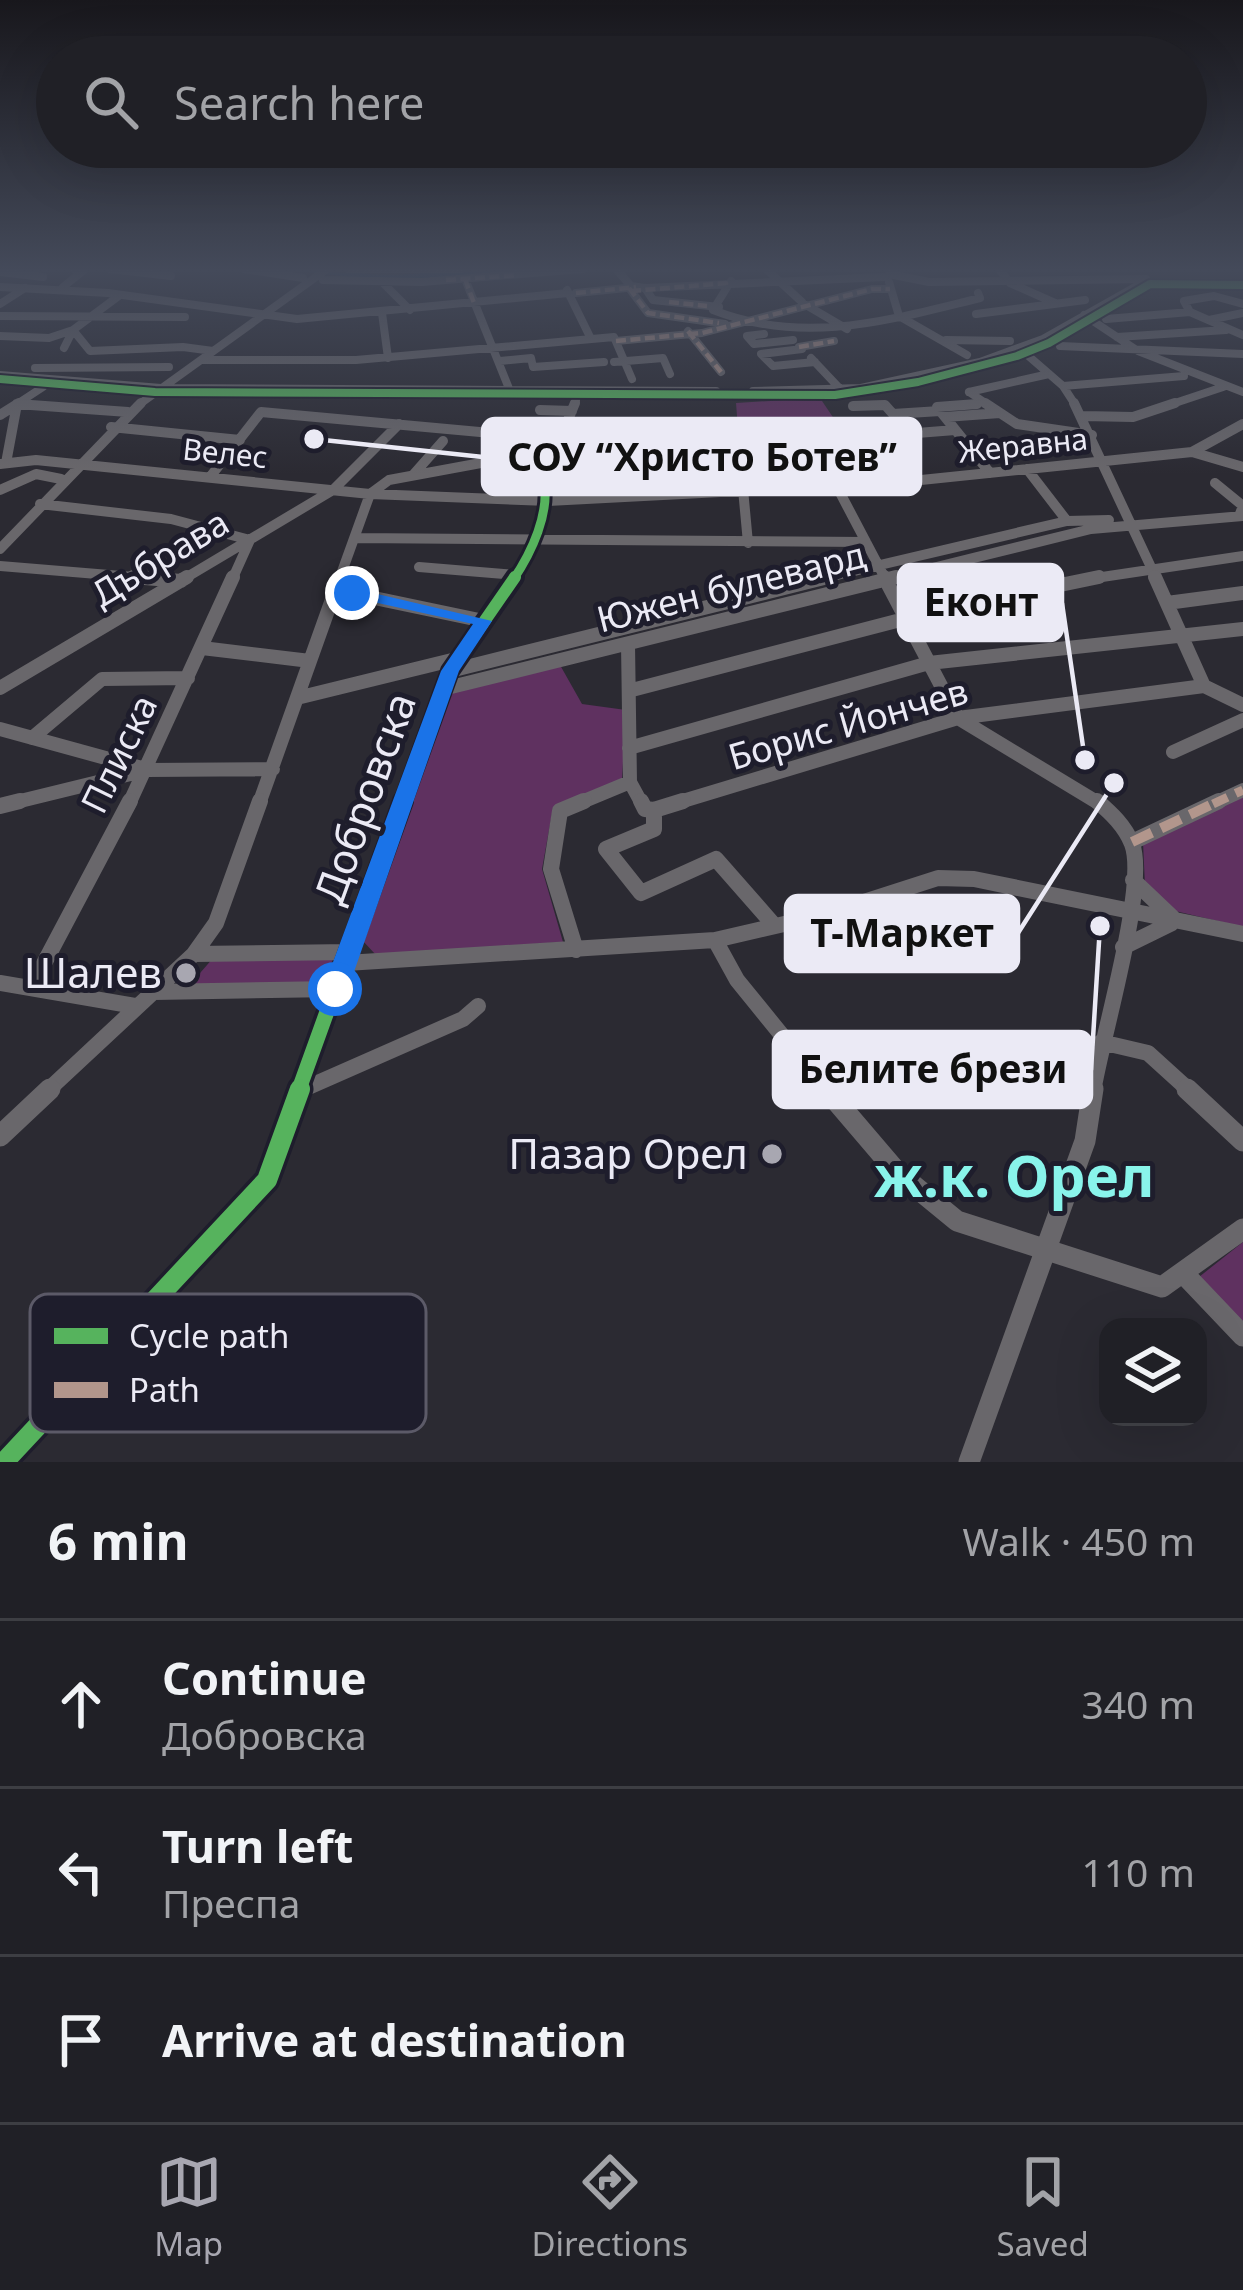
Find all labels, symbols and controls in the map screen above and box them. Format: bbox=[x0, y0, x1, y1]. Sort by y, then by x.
search box bbox=[36, 36, 1207, 168]
icon: search bbox=[78, 69, 144, 135]
text: Search here bbox=[174, 72, 424, 133]
street label: Жеравна bbox=[956, 417, 1090, 472]
callout: СОУ “Христо Ботев” bbox=[483, 419, 920, 494]
street label: Велес bbox=[181, 428, 270, 477]
text: СОУ “Христо Ботев” bbox=[507, 429, 897, 482]
street label: Дъбрава bbox=[82, 497, 238, 618]
street label: Южен булевард bbox=[592, 529, 870, 644]
callout: Еконт bbox=[899, 565, 1062, 640]
route end bbox=[325, 566, 379, 620]
text: Еконт bbox=[924, 574, 1039, 627]
street label: Борис Йончев bbox=[722, 666, 973, 781]
street label: Добровска bbox=[299, 684, 428, 911]
street label: Плиска bbox=[69, 686, 168, 821]
callout: Т-Маркет bbox=[786, 896, 1018, 971]
text: Т-Маркет bbox=[810, 905, 994, 958]
place label: Шалев bbox=[24, 943, 162, 1000]
marker: Шалев bbox=[173, 960, 199, 986]
route start bbox=[308, 962, 362, 1016]
callout: Белите брези bbox=[774, 1032, 1091, 1107]
text: Белите брези bbox=[798, 1041, 1068, 1094]
place label: Пазар Орел bbox=[508, 1124, 748, 1181]
district label: ж.к. Орел bbox=[874, 1136, 1154, 1214]
marker: Пазар Орел bbox=[759, 1141, 785, 1167]
legend bbox=[30, 1294, 426, 1432]
text: Cycle path bbox=[129, 1313, 289, 1358]
map controls bbox=[1099, 1318, 1207, 1426]
button: layers bbox=[1099, 1318, 1207, 1426]
text: Path bbox=[129, 1367, 200, 1412]
text: 6 min bbox=[48, 1505, 189, 1575]
text: Walk · 450 m bbox=[962, 1514, 1195, 1567]
text: Continue bbox=[162, 1647, 367, 1708]
icon: ahead bbox=[48, 1671, 114, 1737]
text: 340 m bbox=[1081, 1677, 1195, 1730]
text: Добровска bbox=[162, 1708, 367, 1761]
text: Turn left bbox=[162, 1815, 353, 1876]
icon: left bbox=[48, 1839, 114, 1905]
text: 110 m bbox=[1081, 1845, 1195, 1898]
text: Преспа bbox=[162, 1876, 300, 1929]
icon: arrive bbox=[48, 2007, 114, 2073]
text: Arrive at destination bbox=[162, 2009, 627, 2070]
tab: Map bbox=[154, 2149, 223, 2266]
tab: Directions bbox=[531, 2149, 688, 2266]
tab: Saved bbox=[996, 2149, 1089, 2266]

